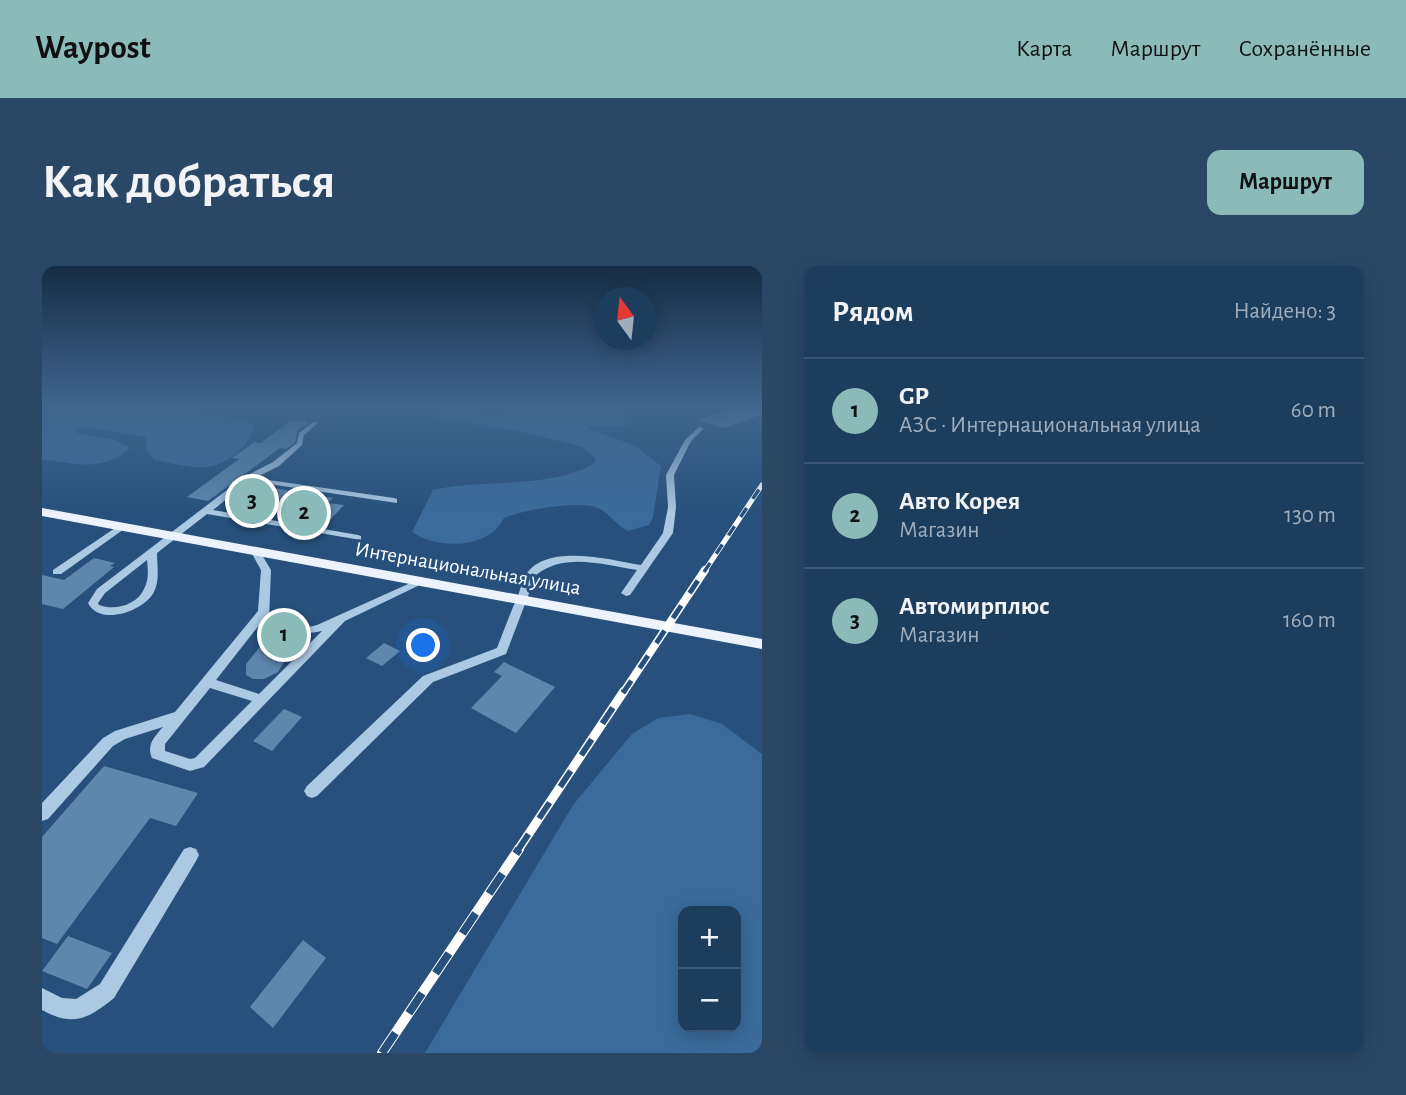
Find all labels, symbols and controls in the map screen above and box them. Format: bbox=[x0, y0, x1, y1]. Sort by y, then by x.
text: Waypost bbox=[35, 32, 151, 65]
text: Карта bbox=[1016, 37, 1072, 61]
text: Маршрут bbox=[1110, 37, 1200, 61]
text: Сохранённые bbox=[1238, 37, 1371, 61]
button: Маршрут bbox=[1207, 150, 1364, 215]
text: Как добраться bbox=[42, 158, 335, 207]
north arrow bbox=[594, 287, 657, 350]
text: Рядом bbox=[832, 297, 914, 327]
text: Найдено: 3 bbox=[1234, 300, 1336, 323]
text: GP bbox=[899, 383, 929, 409]
text: 1 bbox=[851, 399, 859, 422]
text: 60 m bbox=[1291, 399, 1336, 422]
text: АЗС · Интернациональная улица bbox=[899, 414, 1201, 437]
pin: 3 bbox=[229, 475, 275, 527]
pin: 2 bbox=[281, 487, 327, 539]
text: Авто Корея bbox=[899, 488, 1020, 514]
text: 2 bbox=[850, 504, 860, 527]
text: 130 m bbox=[1284, 504, 1336, 527]
text: Магазин bbox=[899, 519, 980, 542]
street label: Интернациональная улица bbox=[353, 538, 583, 599]
text: Автомирплюс bbox=[899, 593, 1050, 619]
pin: 1 bbox=[261, 609, 307, 661]
text: 3 bbox=[850, 609, 860, 632]
text: 160 m bbox=[1283, 609, 1336, 632]
text: Магазин bbox=[899, 624, 980, 647]
your location bbox=[406, 628, 440, 662]
map controls bbox=[678, 906, 741, 1032]
button: + bbox=[678, 906, 741, 969]
button: − bbox=[678, 969, 741, 1032]

